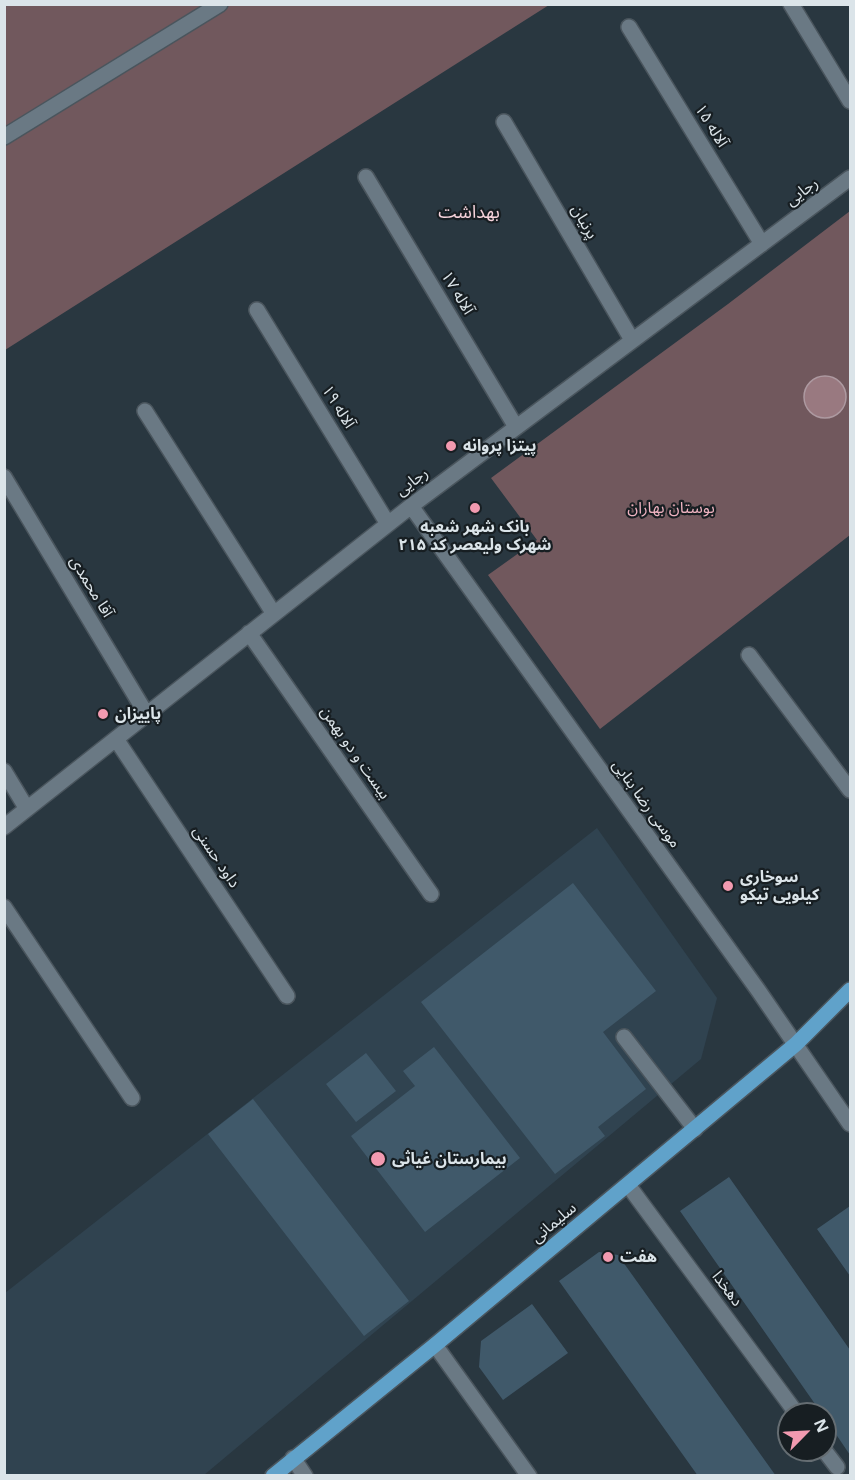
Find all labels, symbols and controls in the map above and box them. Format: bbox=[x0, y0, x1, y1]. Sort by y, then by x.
street label: آلاله ۱۵ bbox=[690, 101, 732, 151]
street label: رجایی bbox=[782, 174, 822, 210]
street label: پرنیان bbox=[567, 201, 601, 243]
district label: بهداشت bbox=[438, 202, 500, 224]
street label: آلاله ۱۷ bbox=[437, 268, 477, 318]
street label: آلاله ۱۹ bbox=[317, 382, 359, 432]
place label: پیتزا پروانه bbox=[463, 436, 536, 456]
marker: پیتزا پروانه bbox=[444, 439, 458, 453]
street label: رجایی bbox=[392, 464, 432, 500]
park label: بوستان بهاران bbox=[627, 498, 715, 518]
marker: بانک شهر شعبه شهرک ولیعصر کد ۲۱۵ bbox=[468, 501, 482, 515]
place label: بانک شهر شعبه شهرک ولیعصر کد ۲۱۵ bbox=[398, 517, 552, 555]
street label: آقا محمدی bbox=[65, 553, 117, 621]
street label: بیست و دو بهمن bbox=[316, 703, 394, 803]
place label: پاییزان bbox=[115, 704, 161, 724]
marker: پاییزان bbox=[96, 707, 110, 721]
street label: موسی رضا بنایی bbox=[608, 756, 684, 852]
street label: داود حسنی bbox=[188, 822, 244, 892]
place label: سوخاری کیلویی تیکو bbox=[740, 867, 819, 905]
marker: سوخاری کیلویی تیکو bbox=[721, 879, 735, 893]
place label: بیمارستان غیاثی bbox=[392, 1149, 507, 1169]
marker: بیمارستان غیاثی bbox=[369, 1150, 387, 1168]
street label: سلیمانی bbox=[527, 1199, 581, 1247]
place label: هفت bbox=[620, 1247, 657, 1267]
marker: هفت bbox=[601, 1250, 615, 1264]
street label: دهخدا bbox=[707, 1268, 747, 1310]
north arrow bbox=[777, 1402, 837, 1462]
text: N bbox=[809, 1415, 834, 1436]

